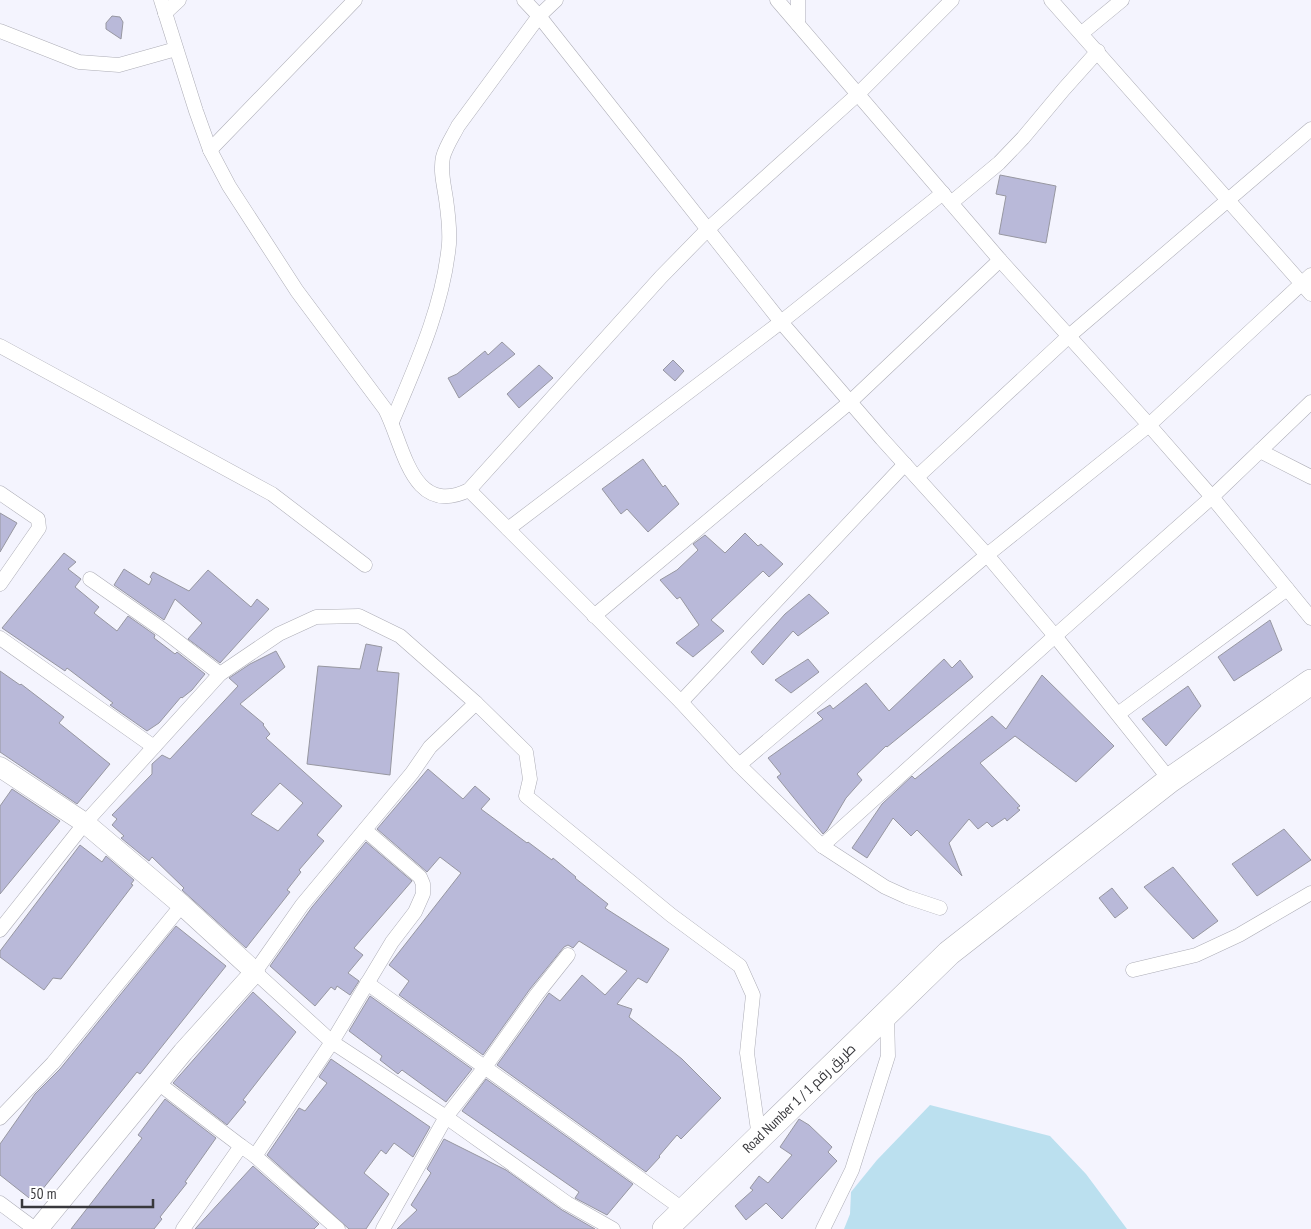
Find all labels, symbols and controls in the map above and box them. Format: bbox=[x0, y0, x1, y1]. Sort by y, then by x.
street label: Road Number 1 / طريق رقم 1 bbox=[739, 1039, 860, 1157]
scale bar bbox=[22, 1176, 154, 1208]
text: 50 m bbox=[30, 1184, 56, 1203]

